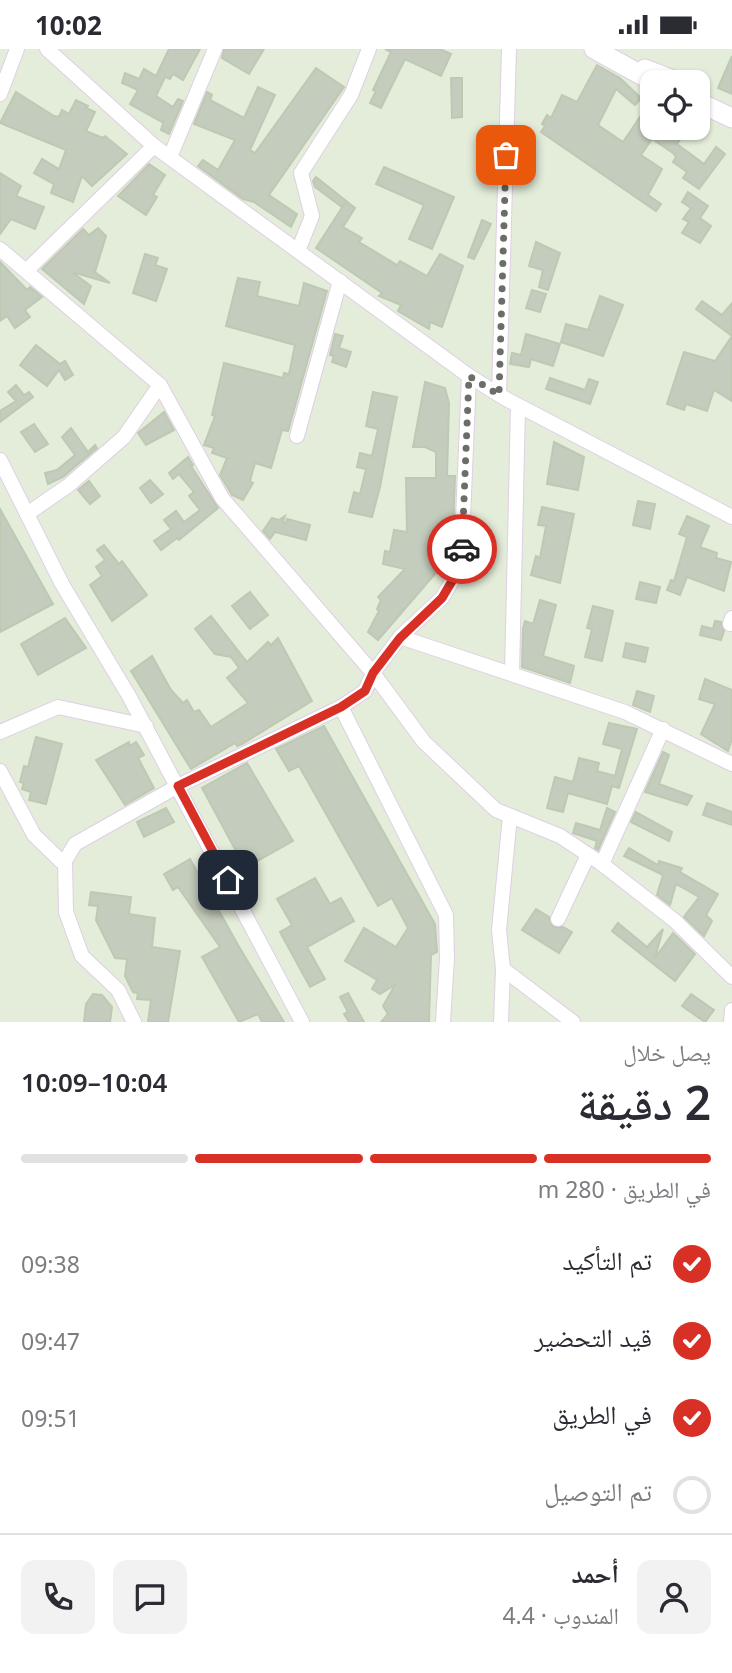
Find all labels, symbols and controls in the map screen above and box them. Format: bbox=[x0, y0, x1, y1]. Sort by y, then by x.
text: 10:02 bbox=[35, 7, 102, 43]
map controls bbox=[640, 70, 710, 140]
button: locate bbox=[640, 70, 710, 140]
pin bbox=[476, 125, 536, 185]
icon: bag bbox=[487, 136, 525, 174]
courier bbox=[427, 514, 497, 584]
icon: car bbox=[443, 530, 481, 568]
pin bbox=[198, 850, 258, 910]
icon: home bbox=[209, 861, 247, 899]
text: يصل خلال bbox=[623, 1036, 711, 1068]
text: 10:04–10:09 bbox=[21, 1064, 167, 1100]
text: 2 دقيقة bbox=[577, 1071, 711, 1133]
text: في الطريق · 280 m bbox=[538, 1173, 711, 1205]
text: تم التأكيد bbox=[562, 1242, 652, 1278]
icon: check bbox=[673, 1245, 711, 1283]
text: 09:38 bbox=[21, 1248, 80, 1280]
text: قيد التحضير bbox=[534, 1319, 652, 1355]
icon: check bbox=[673, 1322, 711, 1360]
text: 09:47 bbox=[21, 1325, 80, 1357]
text: في الطريق bbox=[552, 1396, 652, 1432]
icon: check bbox=[673, 1399, 711, 1437]
text: 09:51 bbox=[21, 1402, 80, 1434]
text: تم التوصيل bbox=[544, 1473, 652, 1509]
text: أحمد bbox=[571, 1555, 619, 1591]
button: phone bbox=[21, 1560, 95, 1634]
button: chat bbox=[113, 1560, 187, 1634]
button: person bbox=[637, 1560, 711, 1634]
text: المندوب · 4.4 bbox=[502, 1599, 619, 1631]

